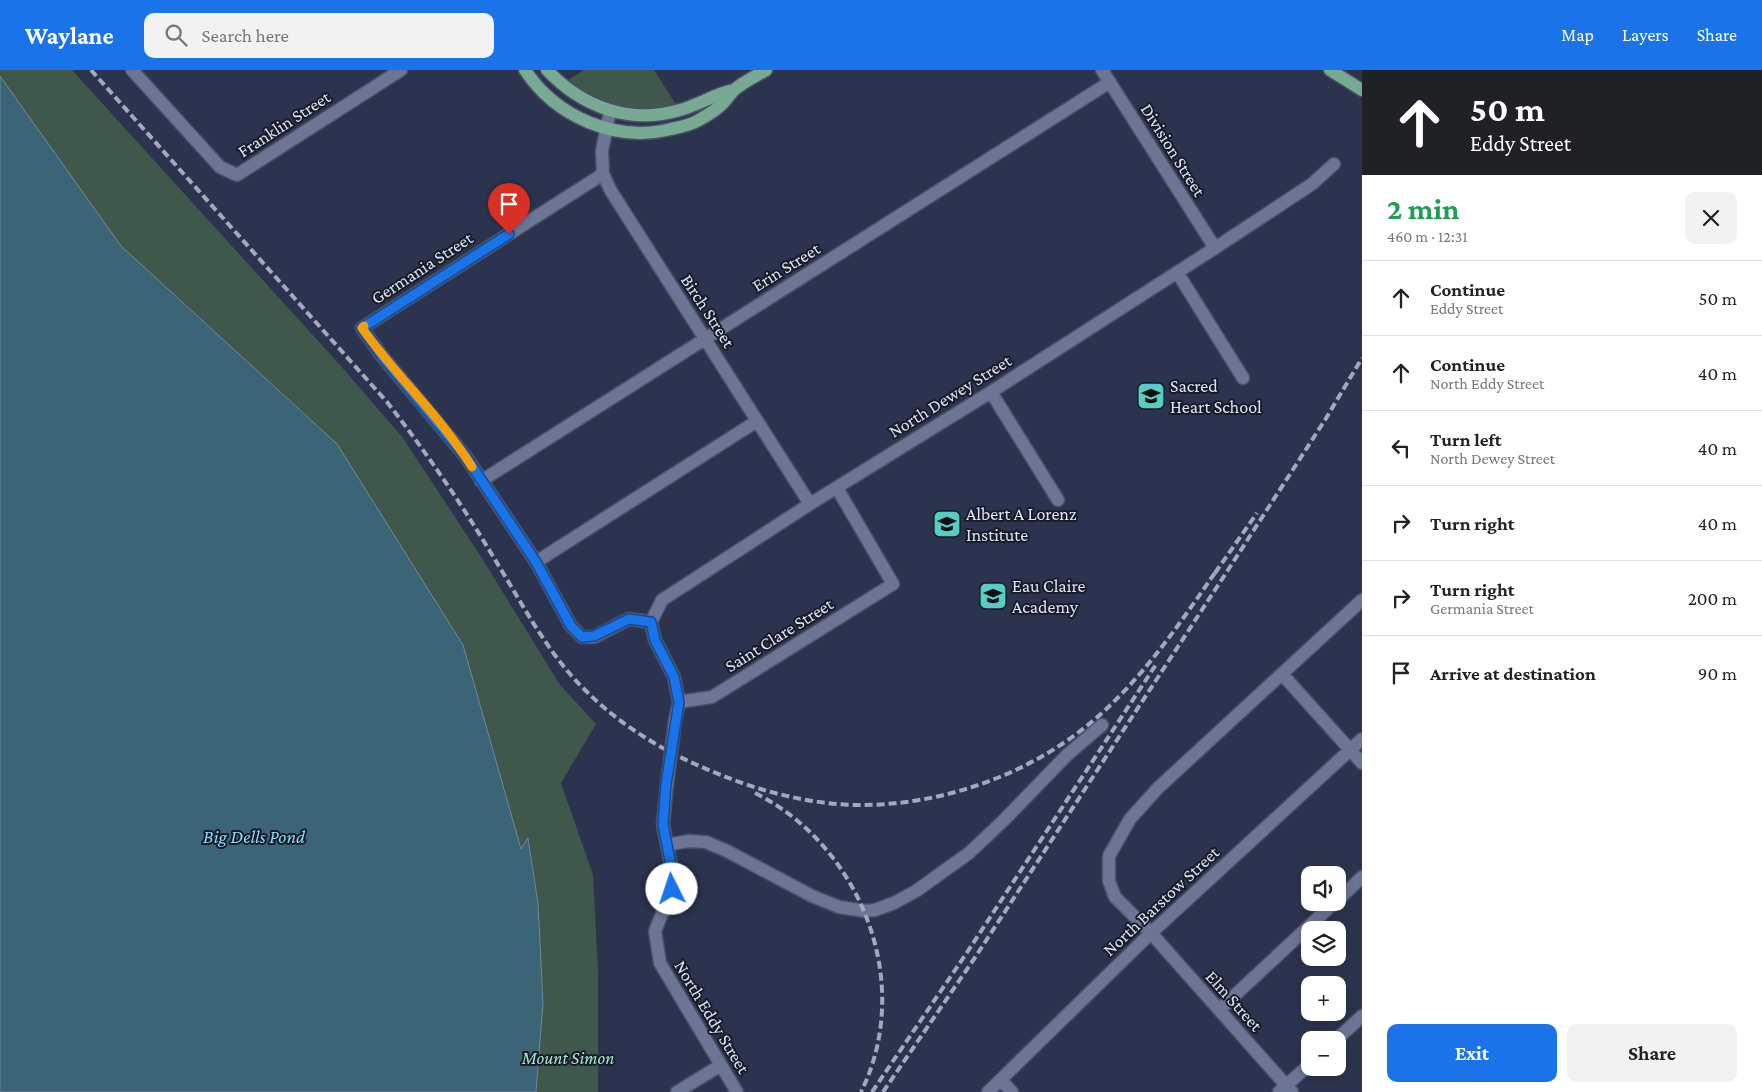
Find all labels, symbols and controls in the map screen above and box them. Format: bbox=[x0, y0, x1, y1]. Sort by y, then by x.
search box bbox=[144, 13, 494, 58]
icon: search bbox=[162, 21, 190, 49]
text: Waylane bbox=[25, 22, 114, 49]
text: Search here bbox=[202, 25, 289, 46]
text: Map bbox=[1561, 25, 1594, 45]
text: Layers bbox=[1622, 25, 1669, 45]
text: Share bbox=[1697, 25, 1737, 45]
street label: Franklin Street bbox=[234, 86, 335, 161]
icon: ahead bbox=[1387, 90, 1452, 155]
text: 50 m bbox=[1470, 90, 1545, 129]
street label: Division Street bbox=[1137, 100, 1210, 201]
text: Eddy Street bbox=[1470, 131, 1571, 156]
pin bbox=[488, 183, 530, 234]
icon: arrive bbox=[495, 190, 523, 218]
text: 2 min bbox=[1387, 192, 1459, 225]
button: close bbox=[1685, 192, 1737, 244]
street label: Germania Street bbox=[368, 227, 477, 308]
text: 460 m · 12:31 bbox=[1387, 228, 1468, 245]
street label: Erin Street bbox=[748, 238, 824, 296]
street label: Birch Street bbox=[677, 271, 740, 352]
text: Continue bbox=[1430, 279, 1505, 300]
icon: ahead bbox=[1387, 284, 1415, 312]
text: 50 m bbox=[1698, 288, 1737, 309]
text: Eddy Street bbox=[1430, 300, 1503, 317]
street label: North Dewey Street bbox=[885, 350, 1016, 442]
text: Continue bbox=[1430, 354, 1505, 375]
icon: ahead bbox=[1387, 359, 1415, 387]
text: 40 m bbox=[1698, 363, 1737, 384]
text: North Eddy Street bbox=[1430, 375, 1544, 392]
place label: Sacred Heart School bbox=[1170, 376, 1262, 417]
school or university icon: Sacred Heart School bbox=[1136, 381, 1166, 411]
text: Turn left bbox=[1430, 429, 1502, 450]
icon: left bbox=[1387, 434, 1415, 462]
text: 40 m bbox=[1698, 438, 1737, 459]
text: North Dewey Street bbox=[1430, 450, 1555, 467]
place label: Albert A Lorenz Institute bbox=[966, 504, 1077, 545]
school or university icon: Albert A Lorenz Institute bbox=[932, 509, 962, 539]
icon: right bbox=[1387, 509, 1415, 537]
text: Turn right bbox=[1430, 513, 1515, 534]
text: 40 m bbox=[1698, 513, 1737, 534]
place label: Eau Claire Academy bbox=[1012, 576, 1085, 617]
text: Turn right bbox=[1430, 579, 1515, 600]
school or university icon: Eau Claire Academy bbox=[978, 581, 1008, 611]
icon: right bbox=[1387, 584, 1415, 612]
text: 200 m bbox=[1688, 588, 1737, 609]
street label: Saint Clare Street bbox=[721, 593, 838, 676]
text: Germania Street bbox=[1430, 600, 1534, 617]
icon: arrive bbox=[1387, 659, 1415, 687]
text: Arrive at destination bbox=[1430, 663, 1596, 684]
text: 90 m bbox=[1698, 663, 1737, 684]
water label: Big Dells Pond bbox=[203, 826, 306, 847]
street label: North Barstow Street bbox=[1099, 841, 1224, 960]
position arrow bbox=[645, 862, 697, 914]
map controls bbox=[1301, 866, 1346, 1076]
button: sound bbox=[1301, 866, 1346, 911]
button: layers bbox=[1301, 921, 1346, 966]
street label: North Eddy Street bbox=[670, 957, 754, 1078]
street label: Elm Street bbox=[1202, 967, 1267, 1036]
button: + bbox=[1301, 976, 1346, 1021]
button: Exit bbox=[1387, 1024, 1557, 1082]
button: Share bbox=[1567, 1024, 1737, 1082]
button: − bbox=[1301, 1031, 1346, 1076]
park label: Mount Simon bbox=[521, 1048, 614, 1068]

